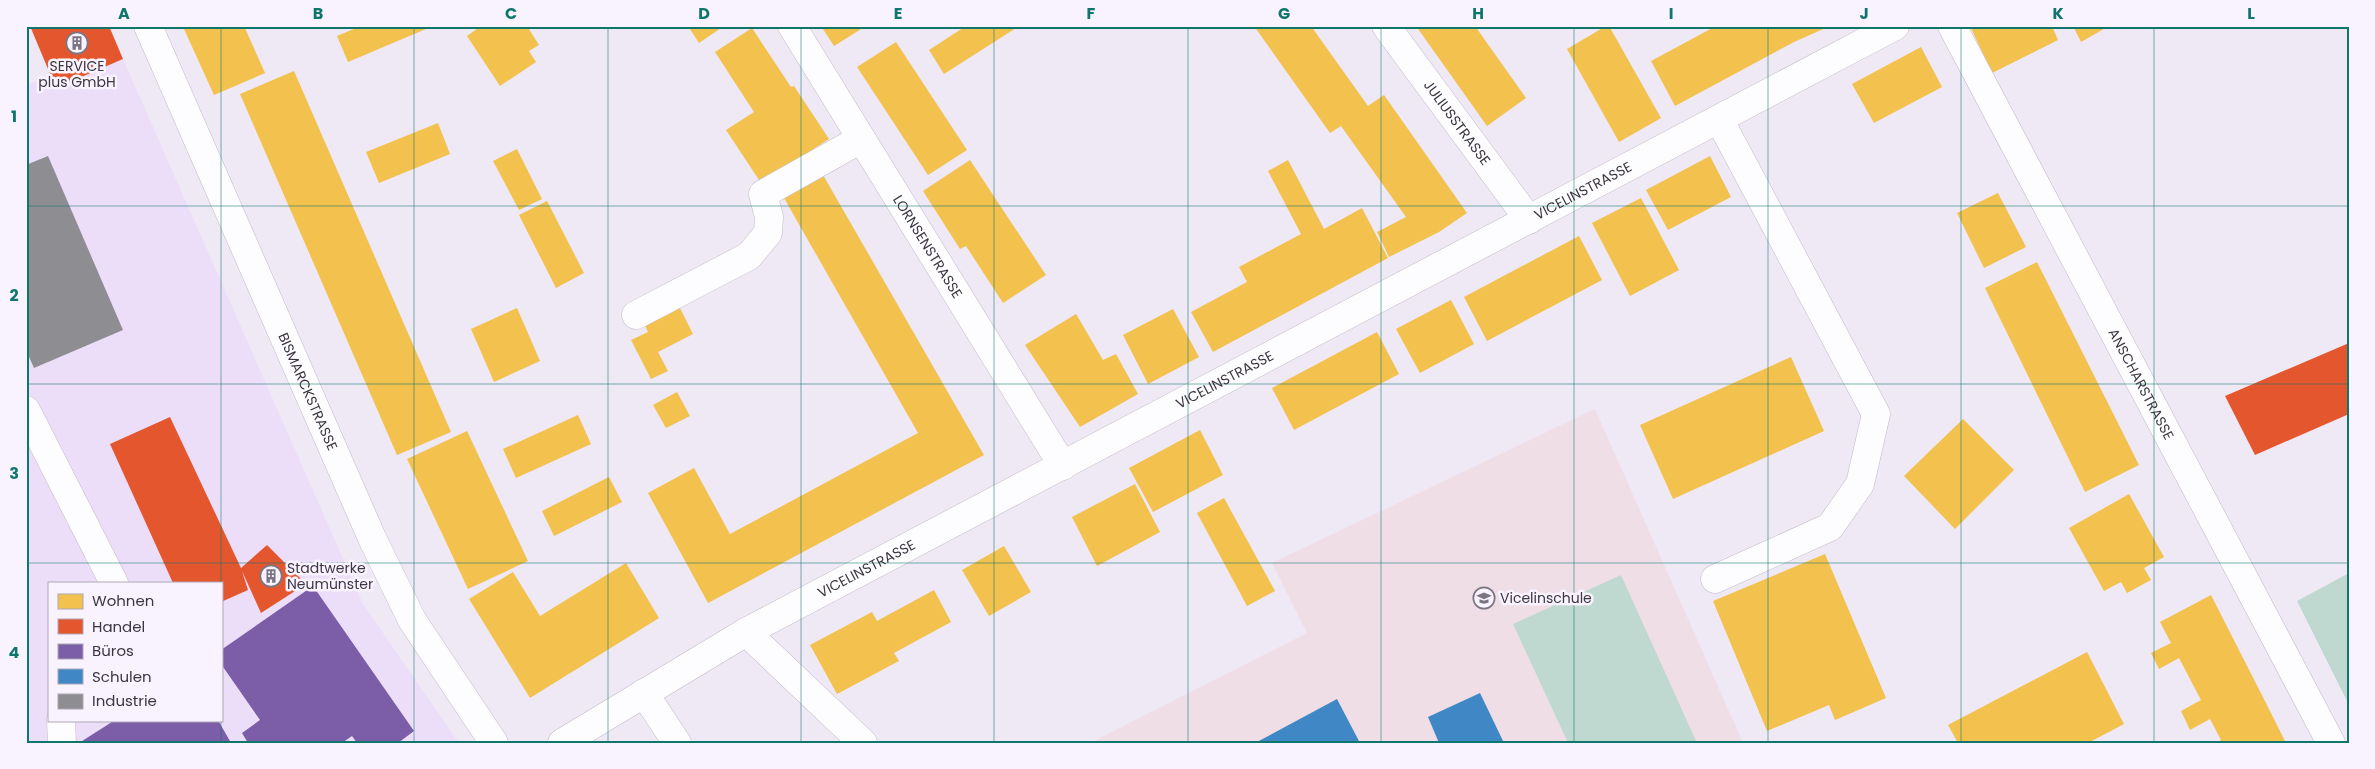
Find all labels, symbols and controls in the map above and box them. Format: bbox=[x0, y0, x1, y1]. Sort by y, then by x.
text: A bbox=[118, 2, 130, 25]
text: B bbox=[313, 2, 323, 25]
text: C bbox=[505, 2, 517, 25]
text: D bbox=[698, 2, 710, 25]
text: E bbox=[894, 2, 902, 25]
text: F bbox=[1087, 2, 1096, 25]
text: G bbox=[1278, 2, 1290, 25]
text: H bbox=[1472, 2, 1484, 25]
text: I bbox=[1669, 2, 1673, 25]
text: J bbox=[1859, 2, 1869, 25]
text: K bbox=[2052, 2, 2064, 25]
text: L bbox=[2247, 2, 2255, 25]
building icon: SERVICE plus GmbH bbox=[65, 31, 89, 55]
place label: SERVICE plus GmbH bbox=[38, 56, 116, 92]
street label: JULIUSSTRASSE bbox=[1419, 76, 1495, 169]
text: 1 bbox=[11, 105, 17, 128]
street label: VICELINSTRASSE bbox=[1531, 157, 1635, 225]
street label: LORNSENSTRASSE bbox=[888, 191, 967, 302]
text: 2 bbox=[9, 284, 19, 307]
street label: ANSCHARSTRASSE bbox=[2104, 325, 2179, 443]
street label: BISMARCKSTRASSE bbox=[273, 329, 343, 454]
street label: VICELINSTRASSE bbox=[1172, 346, 1277, 414]
text: 3 bbox=[9, 462, 19, 485]
street label: VICELINSTRASSE bbox=[814, 535, 919, 602]
place label: Stadtwerke Neumünster bbox=[287, 558, 373, 594]
building icon: Stadtwerke Neumünster bbox=[259, 564, 283, 588]
legend bbox=[48, 582, 222, 722]
school or university icon: Vicelinschule bbox=[1472, 586, 1496, 610]
place label: Vicelinschule bbox=[1500, 588, 1592, 608]
text: Wohnen bbox=[92, 590, 154, 611]
text: Handel bbox=[92, 616, 145, 637]
text: Büros bbox=[92, 640, 134, 661]
text: 4 bbox=[9, 641, 20, 664]
text: Schulen bbox=[92, 666, 152, 687]
text: Industrie bbox=[92, 690, 157, 711]

